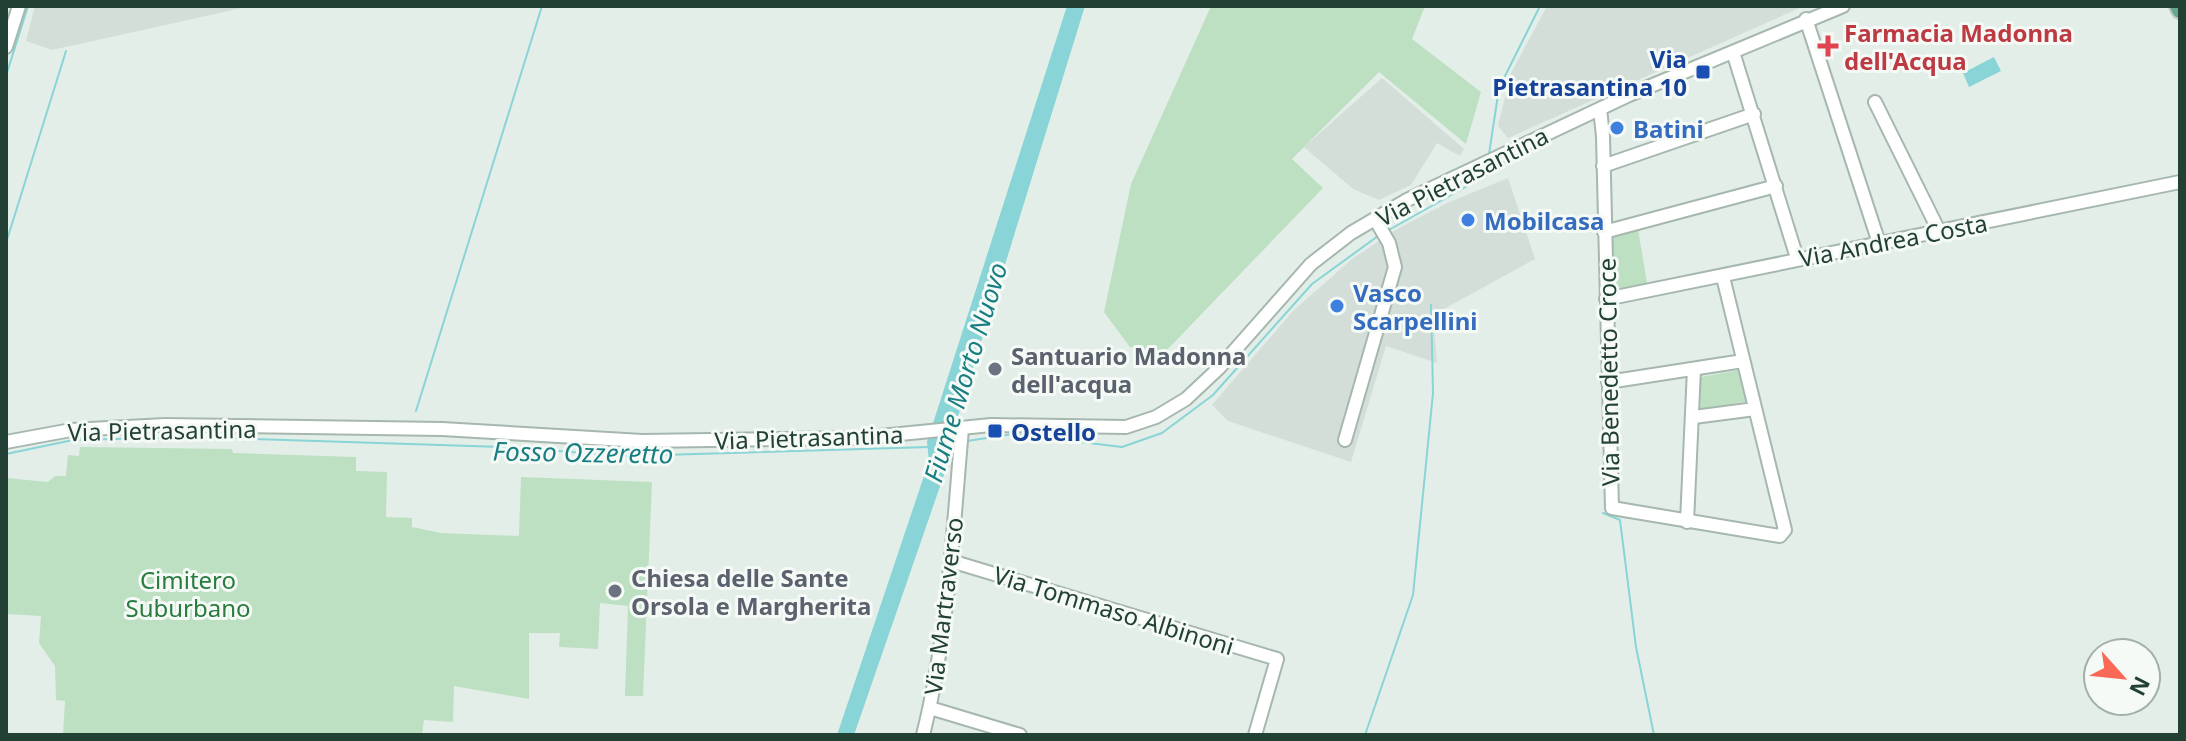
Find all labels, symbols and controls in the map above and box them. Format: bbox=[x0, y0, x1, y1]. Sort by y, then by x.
place label: Farmacia Madonna dell'Acqua bbox=[1844, 16, 2073, 77]
marker: Farmacia Madonna dell'Acqua bbox=[1819, 37, 1837, 55]
place label: Via Pietrasantina 10 bbox=[1492, 42, 1687, 103]
marker: Via Pietrasantina 10 bbox=[1694, 63, 1712, 81]
place label: Batini bbox=[1633, 112, 1704, 145]
street label: Via Pietrasantina bbox=[1370, 118, 1554, 234]
marker: Batini bbox=[1608, 119, 1626, 137]
place label: Mobilcasa bbox=[1484, 204, 1604, 237]
street label: Via Andrea Costa bbox=[1796, 206, 1990, 274]
marker: Mobilcasa bbox=[1459, 211, 1477, 229]
water label: Fiume Morto Nuovo bbox=[914, 258, 1016, 486]
street label: Via Benedetto Croce bbox=[1590, 258, 1626, 486]
place label: Vasco Scarpellini bbox=[1353, 276, 1477, 337]
marker: Vasco Scarpellini bbox=[1328, 297, 1346, 315]
place label: Santuario Madonna dell'acqua bbox=[1011, 339, 1247, 400]
marker: Santuario Madonna dell'acqua bbox=[986, 360, 1004, 378]
street label: Via Pietrasantina bbox=[67, 412, 257, 448]
place label: Ostello bbox=[1011, 415, 1096, 448]
street label: Via Pietrasantina bbox=[714, 417, 904, 457]
marker: Ostello bbox=[986, 422, 1004, 440]
water label: Fosso Ozzeretto bbox=[492, 432, 674, 472]
street label: Via Martraverso bbox=[916, 515, 970, 697]
street label: Via Tommaso Albinoni bbox=[990, 558, 1238, 662]
place label: Chiesa delle Sante Orsola e Margherita bbox=[631, 561, 871, 622]
park label: Cimitero Suburbano bbox=[125, 563, 251, 624]
marker: Chiesa delle Sante Orsola e Margherita bbox=[606, 582, 624, 600]
north arrow bbox=[2082, 637, 2162, 717]
text: N bbox=[2123, 672, 2158, 701]

